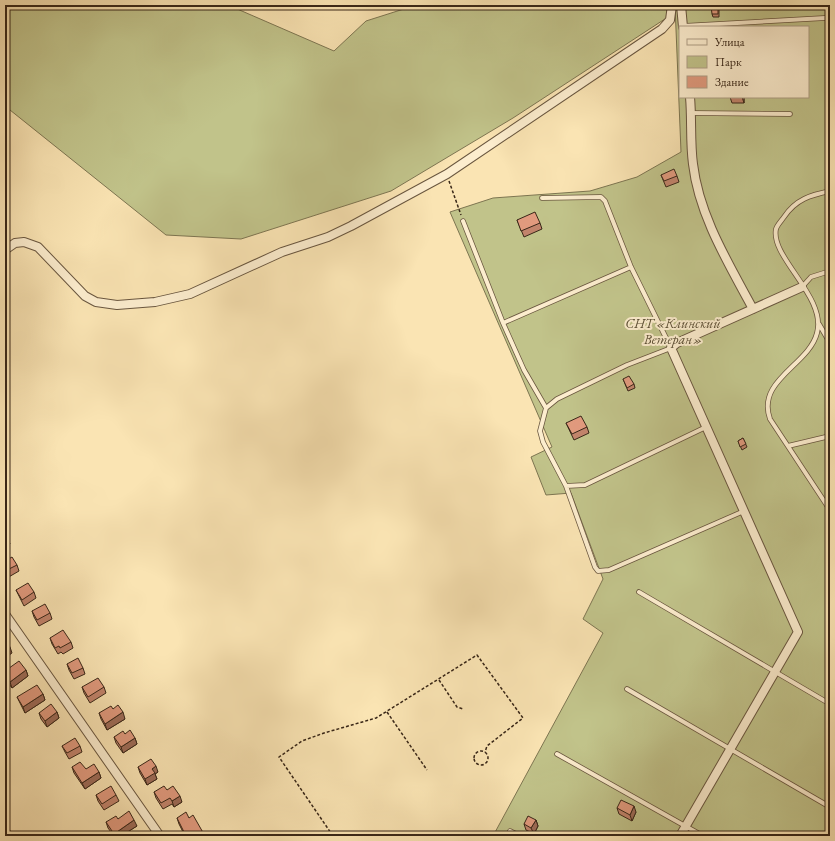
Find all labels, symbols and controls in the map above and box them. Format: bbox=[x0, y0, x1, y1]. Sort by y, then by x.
legend bbox=[679, 26, 809, 98]
text: Улица bbox=[714, 34, 745, 50]
text: Парк bbox=[715, 54, 742, 70]
text: Здание bbox=[715, 74, 749, 90]
park label: СНТ «Клинский Ветеран» bbox=[625, 314, 721, 348]

